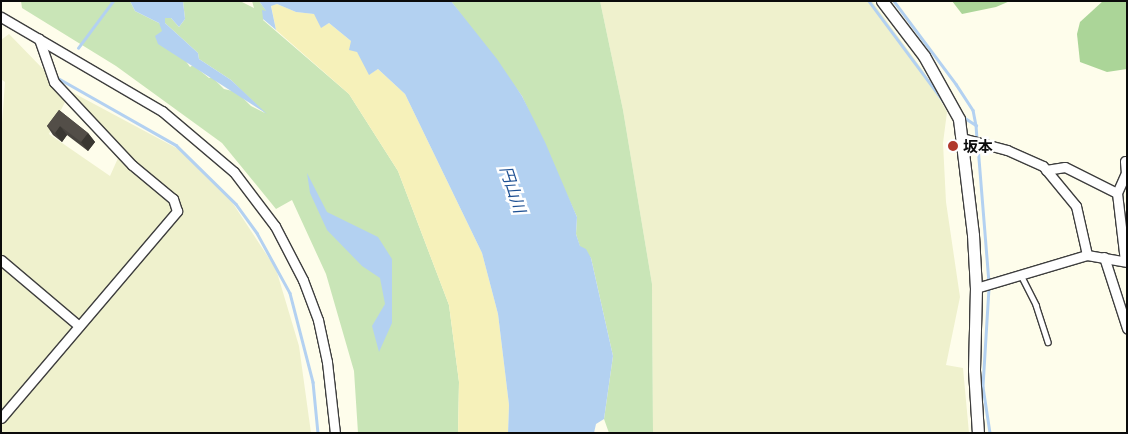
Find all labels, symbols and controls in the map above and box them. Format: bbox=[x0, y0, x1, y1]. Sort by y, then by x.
place label: 坂本 bbox=[963, 137, 993, 155]
marker: 坂本 bbox=[947, 140, 959, 152]
water label: 円山川 bbox=[497, 163, 531, 215]

